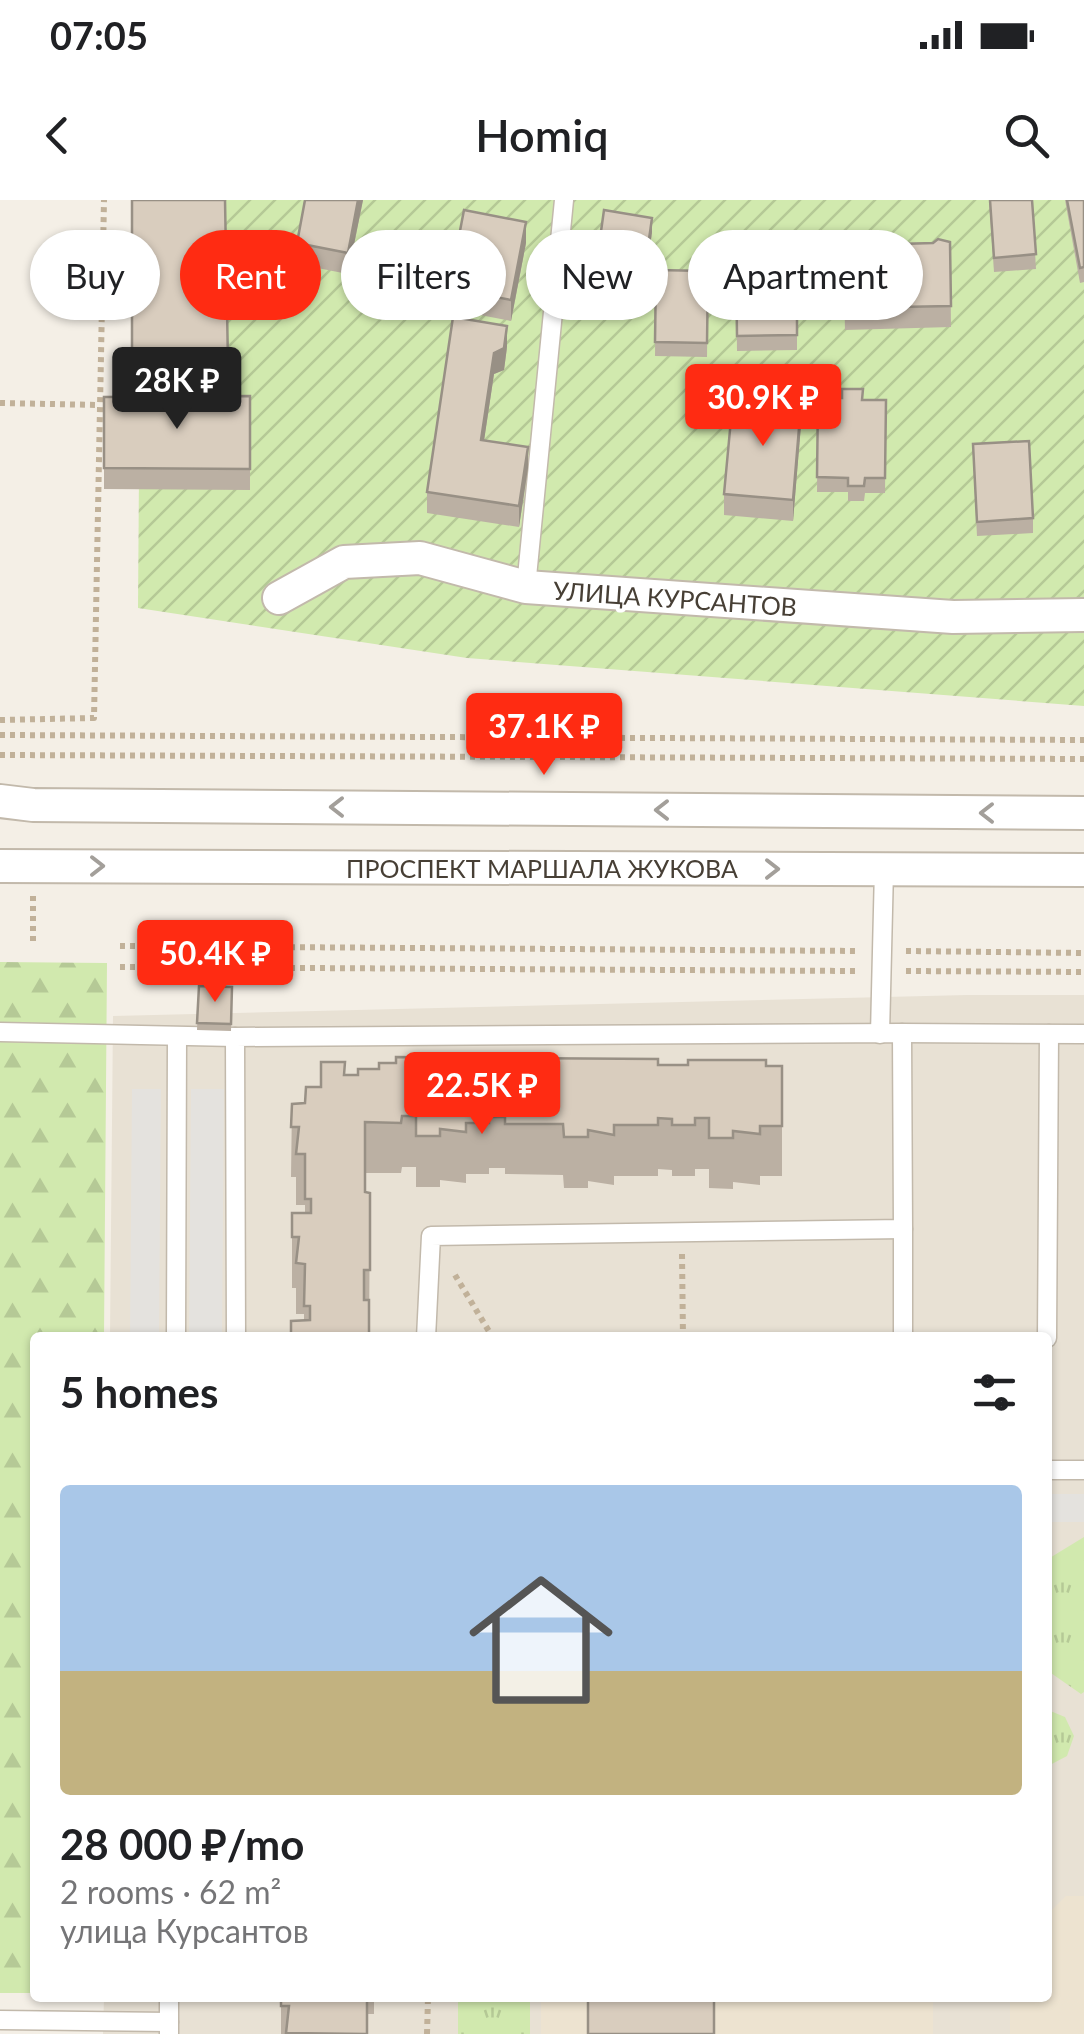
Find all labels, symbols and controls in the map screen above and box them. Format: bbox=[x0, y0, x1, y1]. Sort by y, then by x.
text: 07:05 bbox=[50, 12, 148, 58]
icon: back bbox=[30, 108, 85, 163]
text: Homiq bbox=[475, 108, 609, 162]
icon: search bbox=[999, 108, 1054, 163]
chip: Buy bbox=[30, 230, 160, 320]
chip: Rent bbox=[180, 230, 321, 320]
chip: Filters bbox=[341, 230, 506, 320]
chip: New bbox=[526, 230, 668, 320]
chip: Apartment bbox=[688, 230, 923, 320]
pin: 28K ₽ bbox=[107, 347, 247, 432]
text: 28K ₽ bbox=[134, 360, 220, 399]
pin: 30.9K ₽ bbox=[671, 364, 855, 449]
text: 30.9K ₽ bbox=[707, 377, 819, 416]
street label: УЛИЦА КУРСАНТОВ bbox=[552, 575, 798, 621]
pin: 37.1K ₽ bbox=[452, 693, 636, 778]
text: 37.1K ₽ bbox=[488, 706, 600, 745]
one-way arrow bbox=[328, 796, 344, 818]
one-way arrow bbox=[653, 799, 668, 821]
one-way arrow bbox=[978, 802, 994, 824]
street label: ПРОСПЕКТ МАРШАЛА ЖУКОВА bbox=[346, 853, 738, 883]
one-way arrow bbox=[90, 855, 106, 877]
one-way arrow bbox=[766, 858, 781, 880]
pin: 50.4K ₽ bbox=[123, 920, 307, 1005]
text: 50.4K ₽ bbox=[159, 933, 271, 972]
pin: 22.5K ₽ bbox=[390, 1052, 574, 1137]
text: 22.5K ₽ bbox=[426, 1065, 538, 1104]
icon: filters bbox=[967, 1365, 1022, 1420]
text: 5 homes bbox=[60, 1367, 218, 1417]
icon: home bbox=[451, 1550, 631, 1730]
text: 28 000 ₽/mo bbox=[60, 1819, 304, 1869]
text: 2 rooms · 62 m² bbox=[60, 1872, 281, 1911]
text: улица Курсантов bbox=[60, 1911, 309, 1950]

